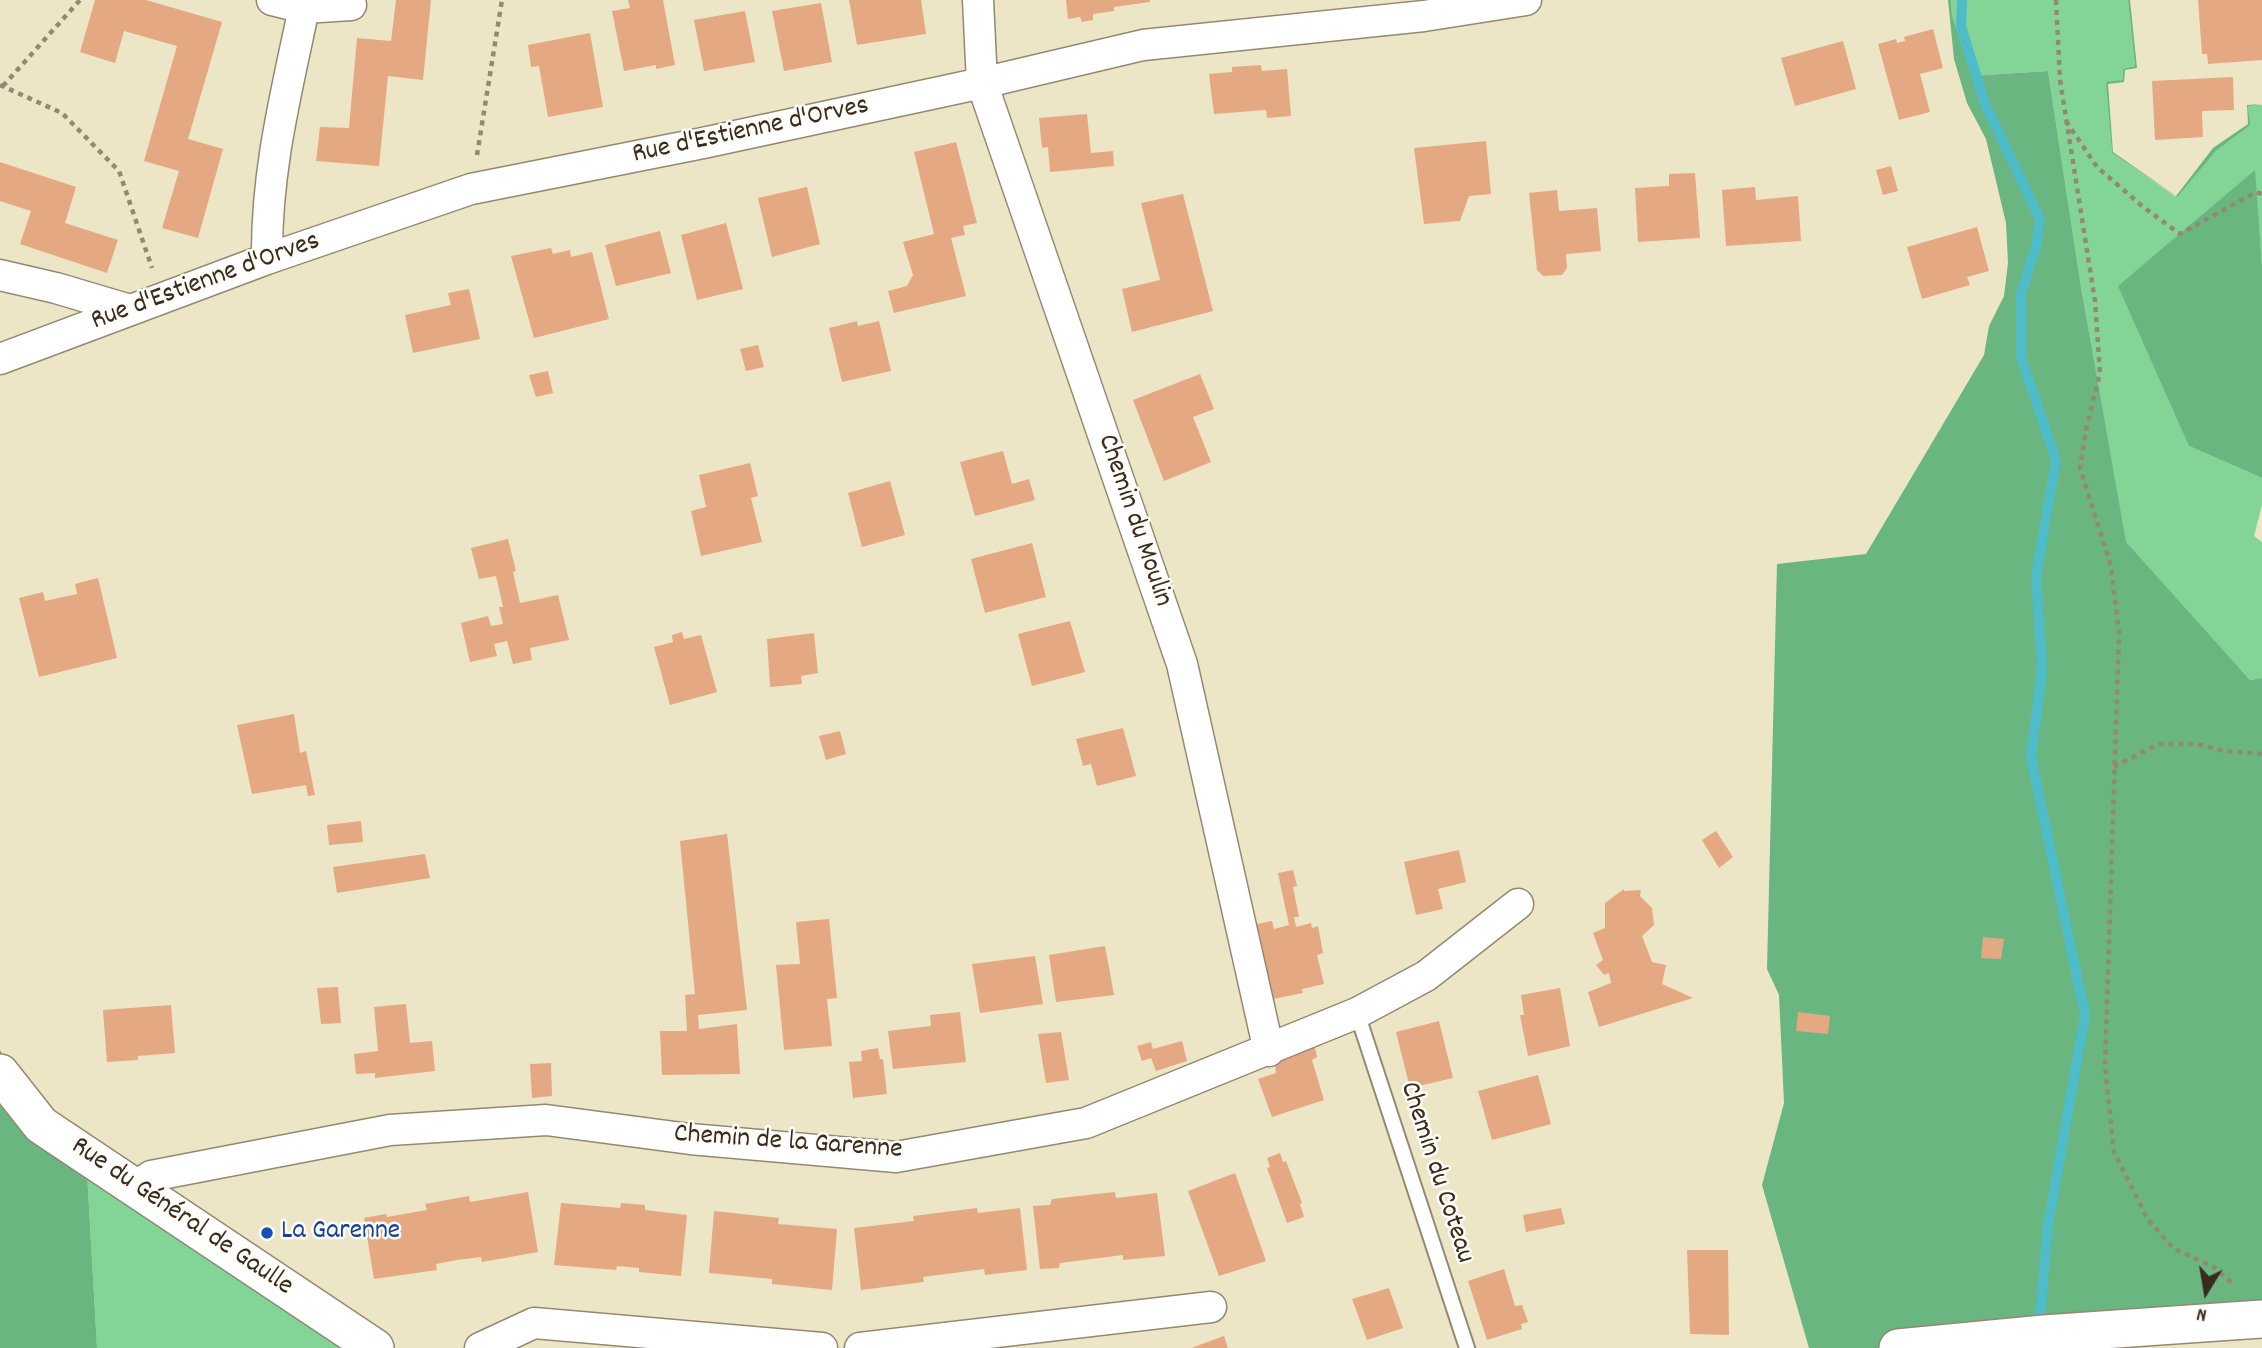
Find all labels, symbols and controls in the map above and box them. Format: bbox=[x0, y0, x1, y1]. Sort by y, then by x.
street label: Rue d'Estienne d'Orves bbox=[630, 91, 872, 173]
street label: Rue d'Estienne d'Orves bbox=[87, 226, 325, 340]
street label: Chemin du Moulin bbox=[1088, 430, 1178, 612]
street label: Chemin du Coteau bbox=[1390, 1078, 1480, 1268]
street label: Chemin de la Garenne bbox=[673, 1119, 903, 1169]
street label: Rue du Général de Gaulle bbox=[64, 1131, 298, 1305]
place label: La Garenne bbox=[281, 1216, 400, 1250]
marker: La Garenne bbox=[259, 1225, 275, 1241]
north arrow bbox=[2171, 1257, 2241, 1327]
text: N bbox=[2195, 1299, 2209, 1327]

